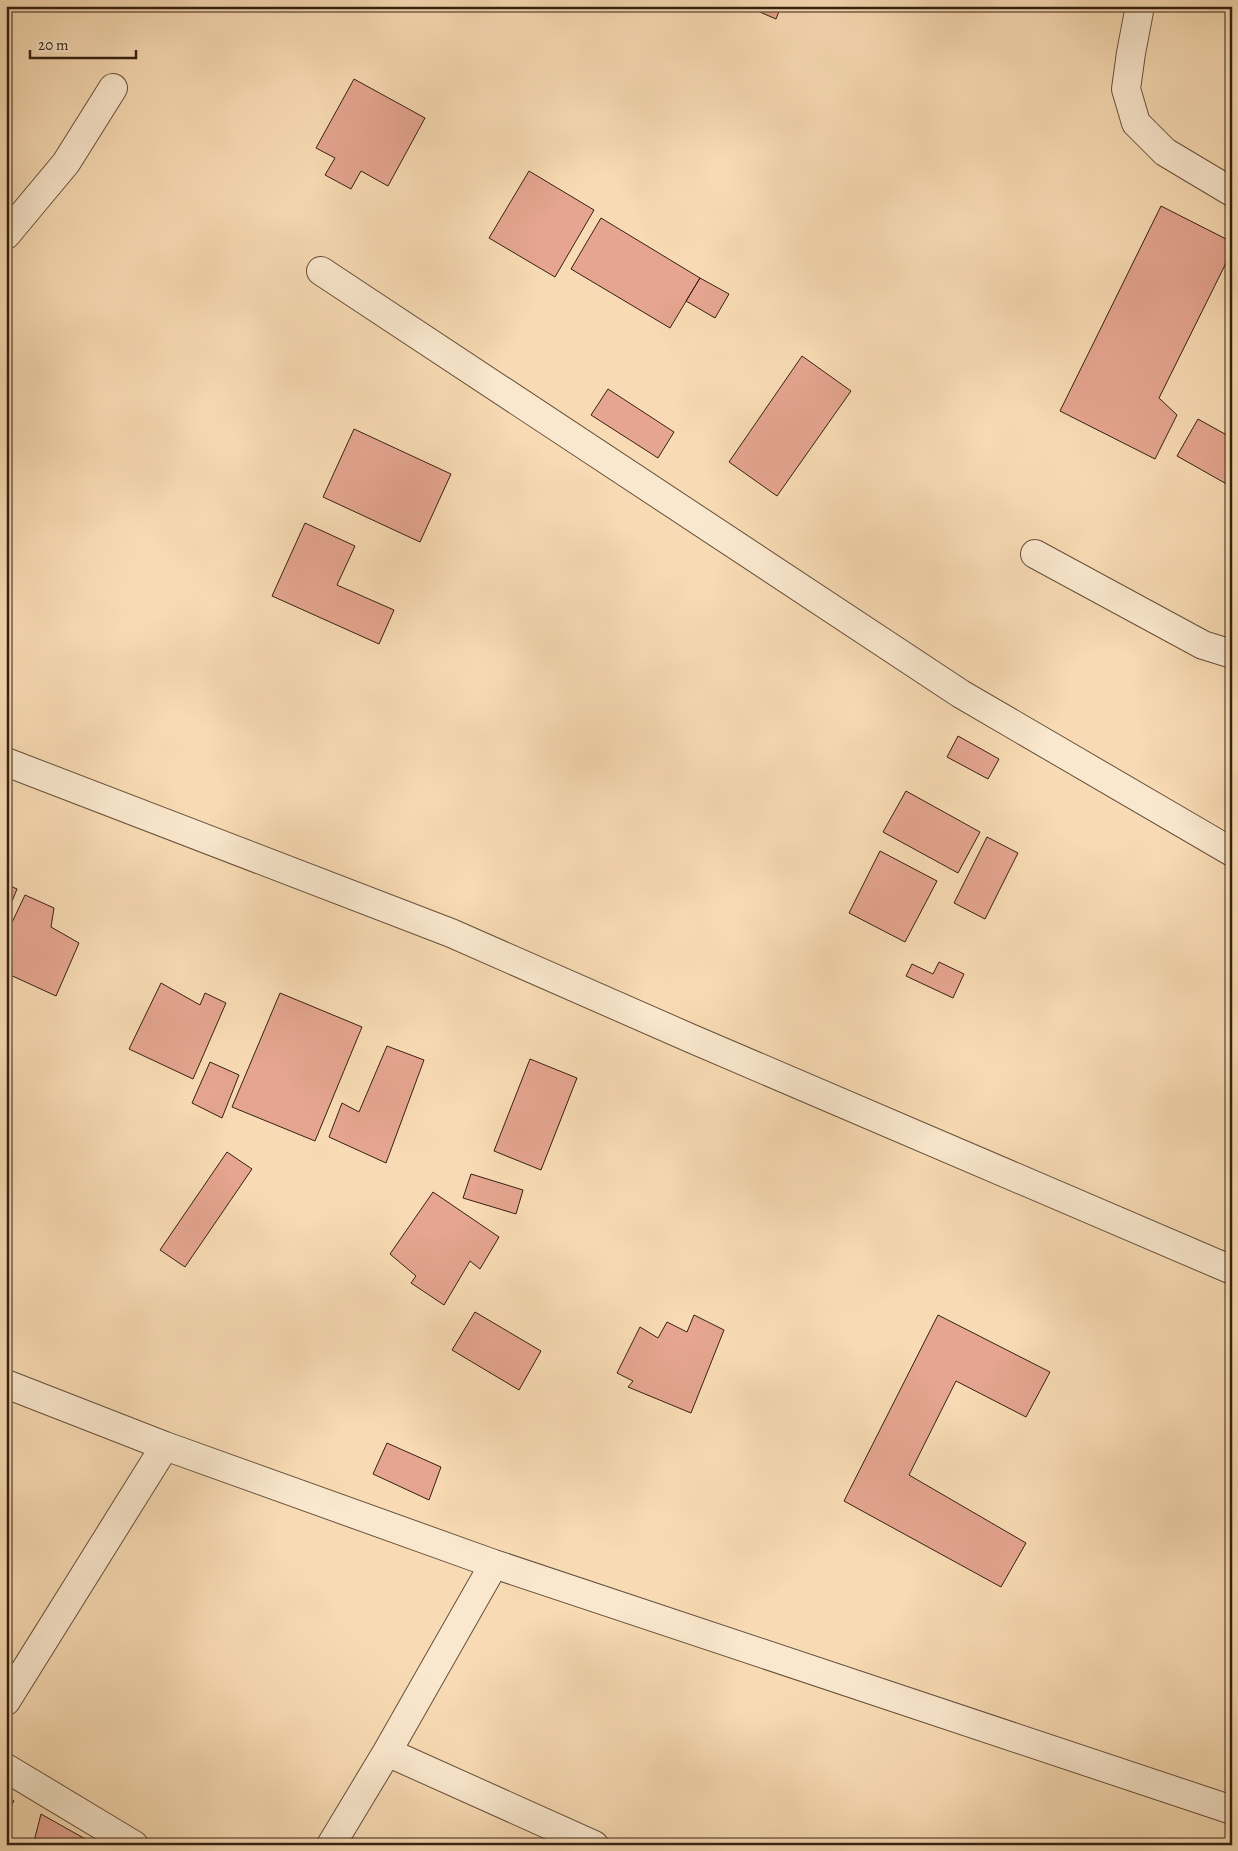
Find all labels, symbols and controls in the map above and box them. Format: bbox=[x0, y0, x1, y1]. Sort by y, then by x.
scale bar bbox=[30, 28, 136, 60]
text: 20 m bbox=[38, 35, 69, 55]

